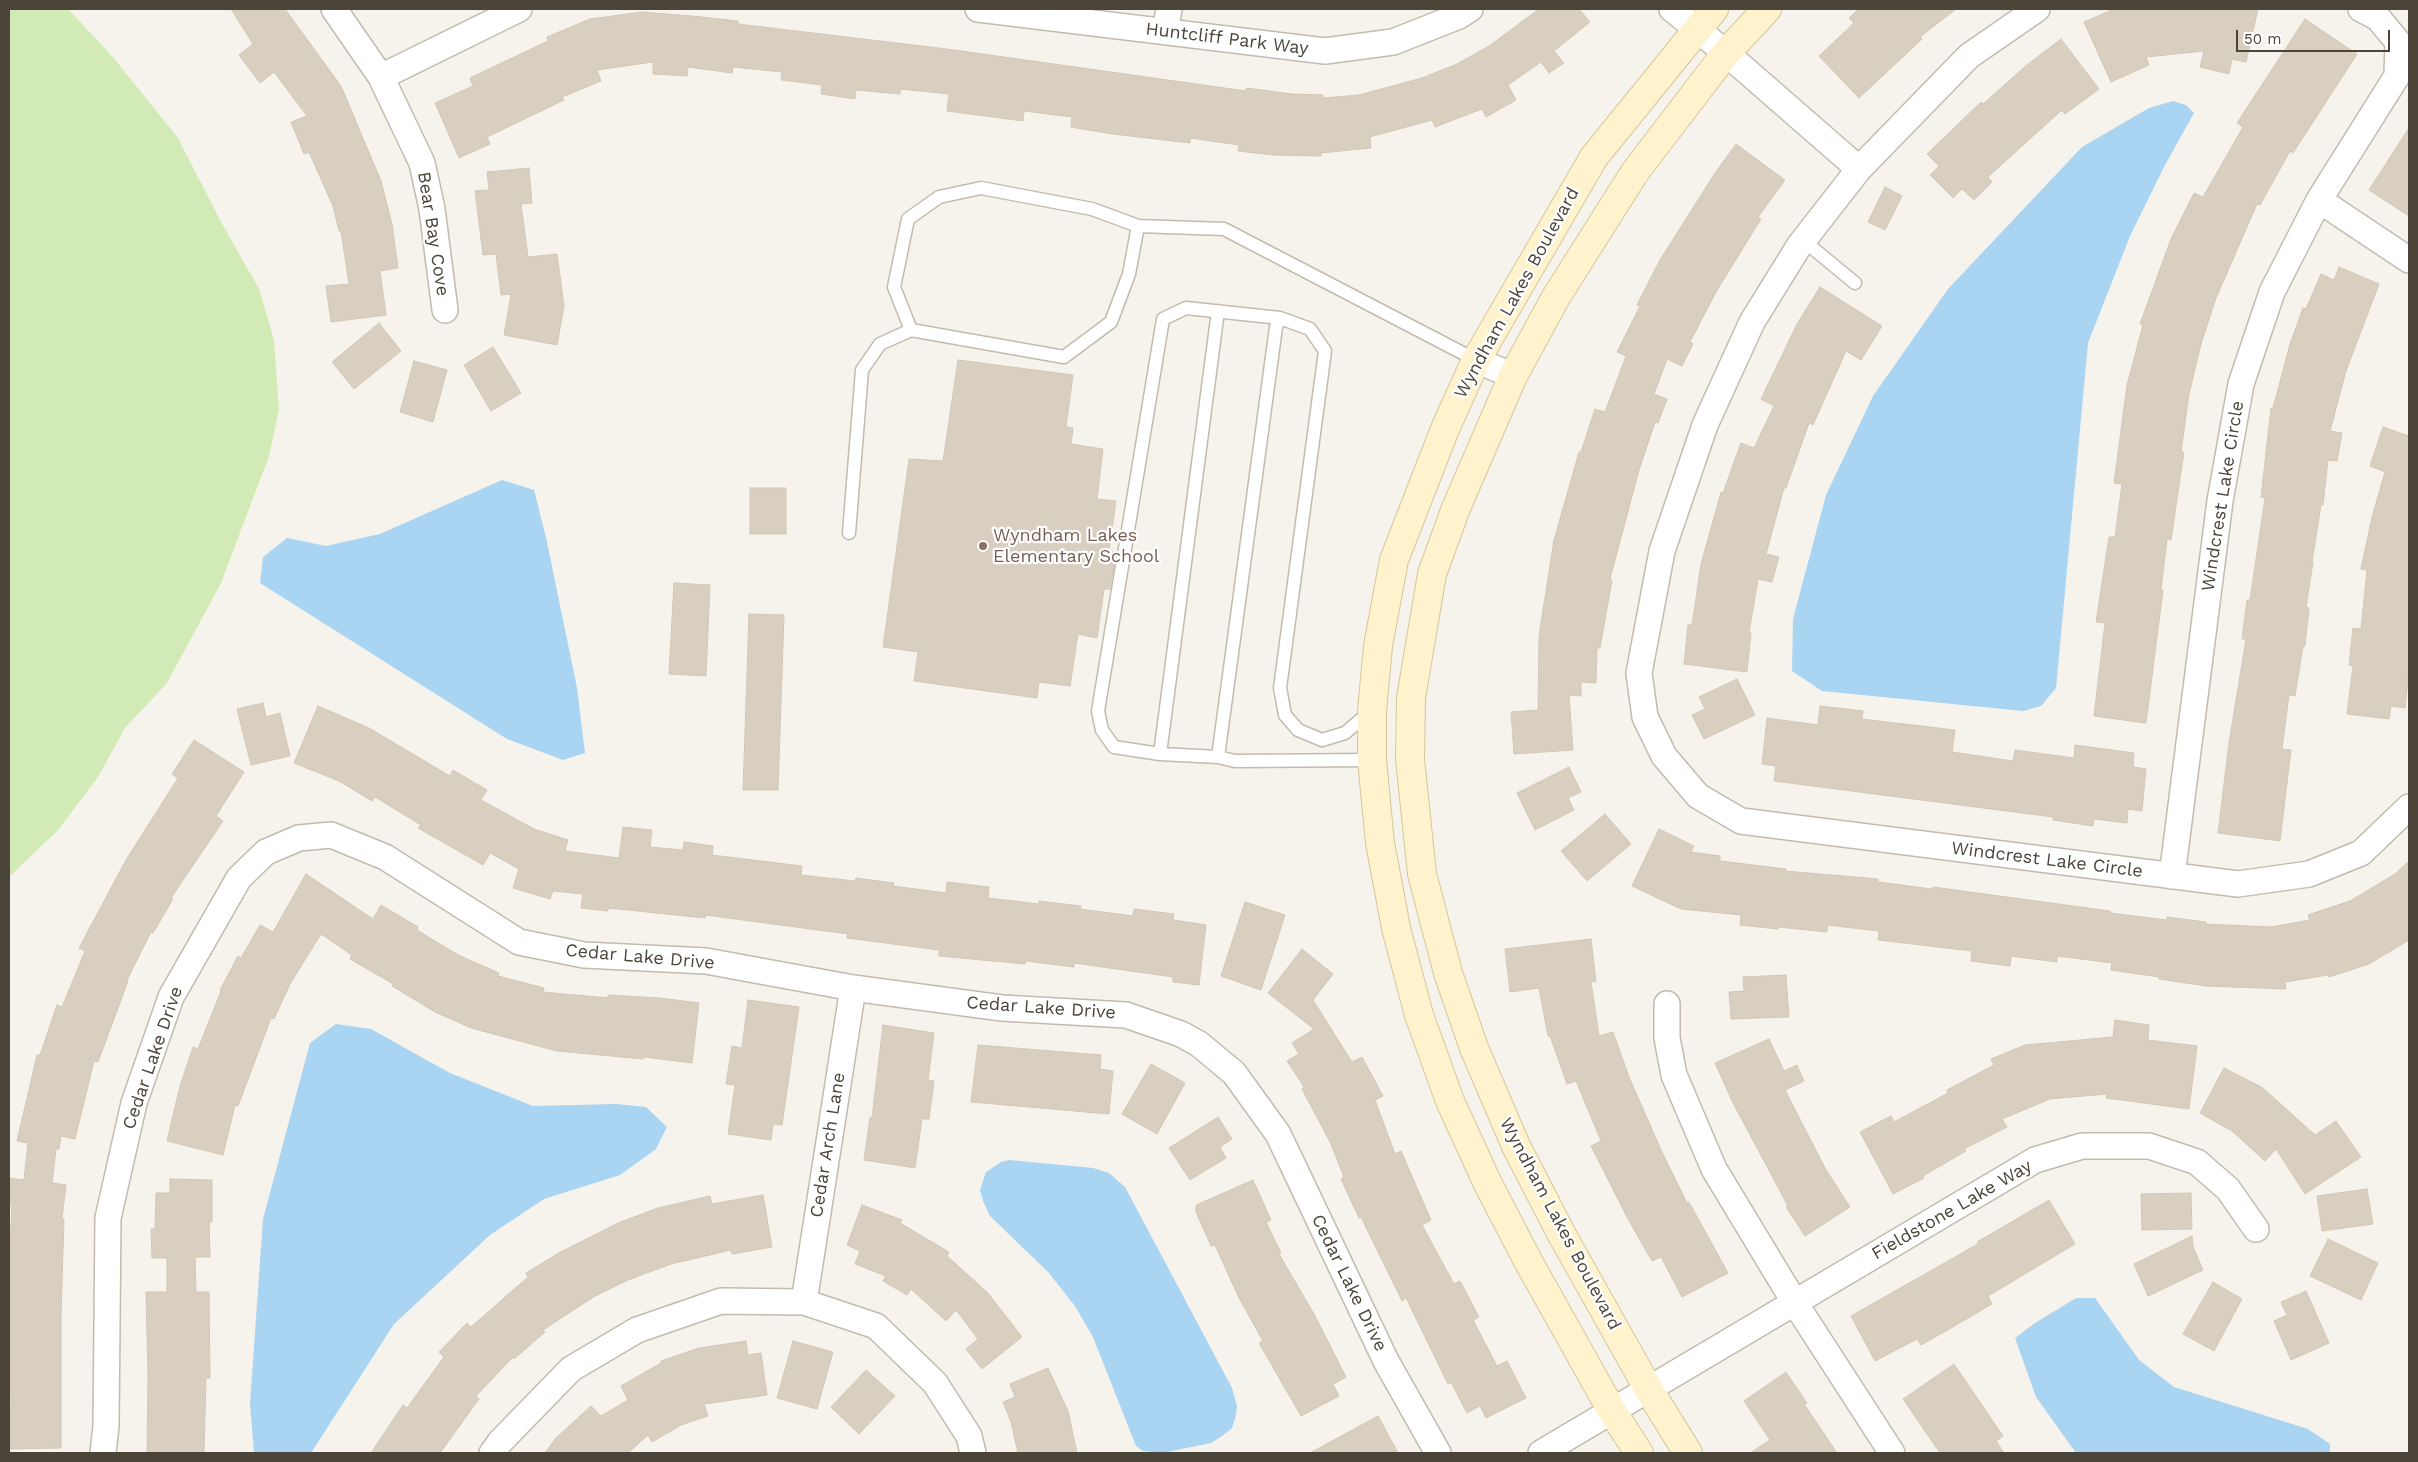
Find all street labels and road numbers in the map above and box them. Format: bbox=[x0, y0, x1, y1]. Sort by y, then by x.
street label: Huntcliff Park Way bbox=[1144, 18, 1310, 60]
street label: Bear Bay Cove bbox=[413, 170, 453, 298]
street label: Wyndham Lakes Boulevard bbox=[1450, 184, 1584, 402]
street label: Windcrest Lake Circle bbox=[2197, 399, 2249, 593]
street label: Windcrest Lake Circle bbox=[1950, 838, 2144, 882]
street label: Cedar Lake Drive bbox=[564, 940, 716, 974]
street label: Cedar Lake Drive bbox=[118, 984, 188, 1132]
street label: Cedar Lake Drive bbox=[966, 992, 1116, 1024]
street label: Cedar Arch Lane bbox=[806, 1071, 850, 1219]
street label: Wyndham Lakes Boulevard bbox=[1495, 1114, 1625, 1334]
street label: Fieldstone Lake Way bbox=[1868, 1155, 2036, 1265]
street label: Cedar Lake Drive bbox=[1306, 1211, 1392, 1355]

